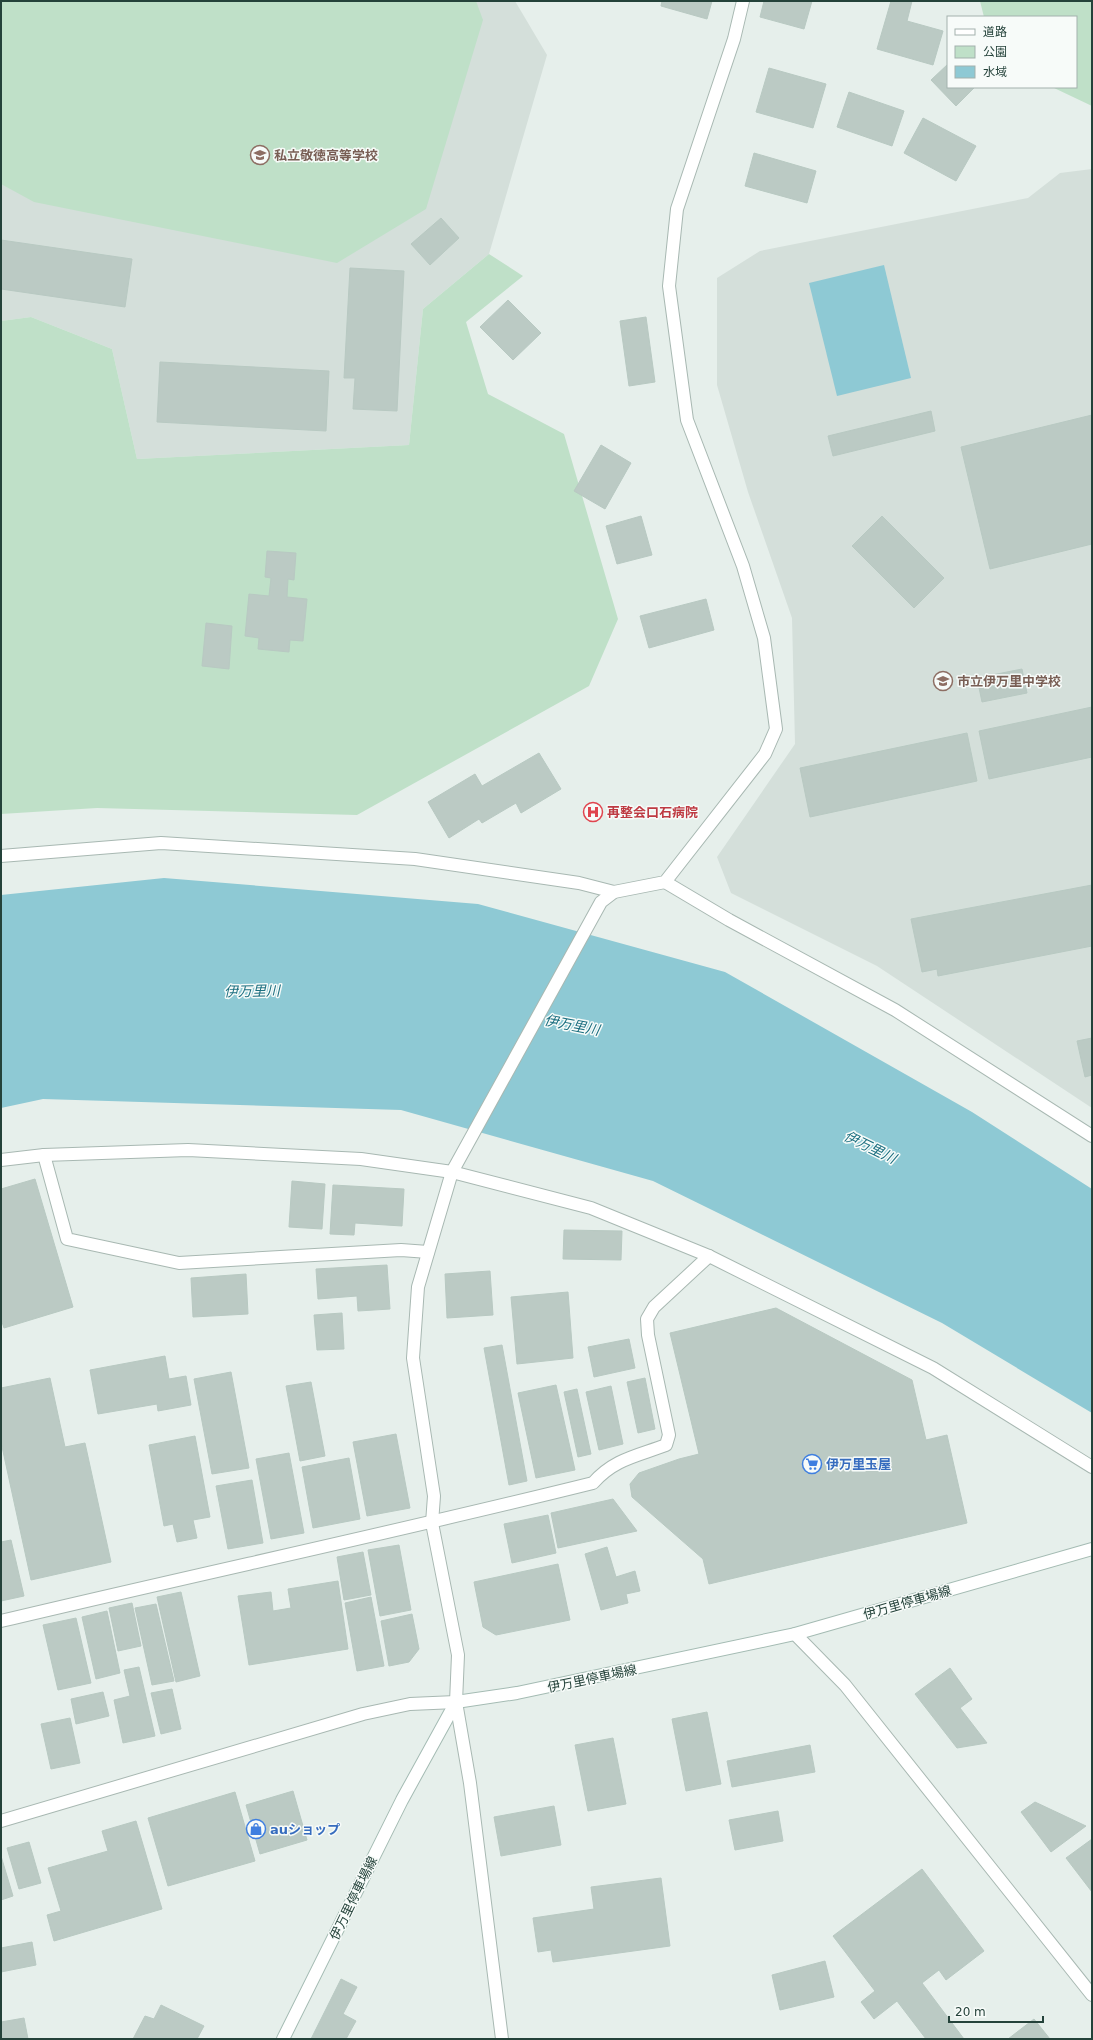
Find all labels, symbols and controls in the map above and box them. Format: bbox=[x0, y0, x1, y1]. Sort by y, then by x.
legend bbox=[947, 16, 1077, 88]
text: 道路 bbox=[983, 25, 1007, 39]
text: 公園 bbox=[983, 45, 1007, 59]
text: 水域 bbox=[983, 65, 1007, 79]
school or university icon: 私立敬徳高等学校 bbox=[249, 144, 271, 166]
place label: 私立敬徳高等学校 bbox=[274, 148, 378, 163]
school or university icon: 市立伊万里中学校 bbox=[932, 670, 954, 692]
place label: 市立伊万里中学校 bbox=[957, 674, 1061, 689]
hospital icon: 再整会口石病院 bbox=[582, 801, 604, 823]
place label: 再整会口石病院 bbox=[607, 805, 698, 820]
water label: 伊万里川 bbox=[224, 982, 282, 999]
water label: 伊万里川 bbox=[543, 1012, 603, 1039]
water label: 伊万里川 bbox=[841, 1128, 900, 1167]
supermarket icon: 伊万里玉屋 bbox=[801, 1453, 823, 1475]
place label: 伊万里玉屋 bbox=[826, 1457, 891, 1472]
street label: 伊万里停車場線 bbox=[861, 1583, 953, 1622]
street label: 伊万里停車場線 bbox=[546, 1662, 638, 1695]
shop icon: auショップ bbox=[245, 1818, 267, 1840]
place label: auショップ bbox=[270, 1822, 340, 1837]
street label: 伊万里停車場線 bbox=[327, 1854, 380, 1942]
scale bar bbox=[949, 1998, 1043, 2024]
text: 20 m bbox=[955, 2005, 986, 2019]

